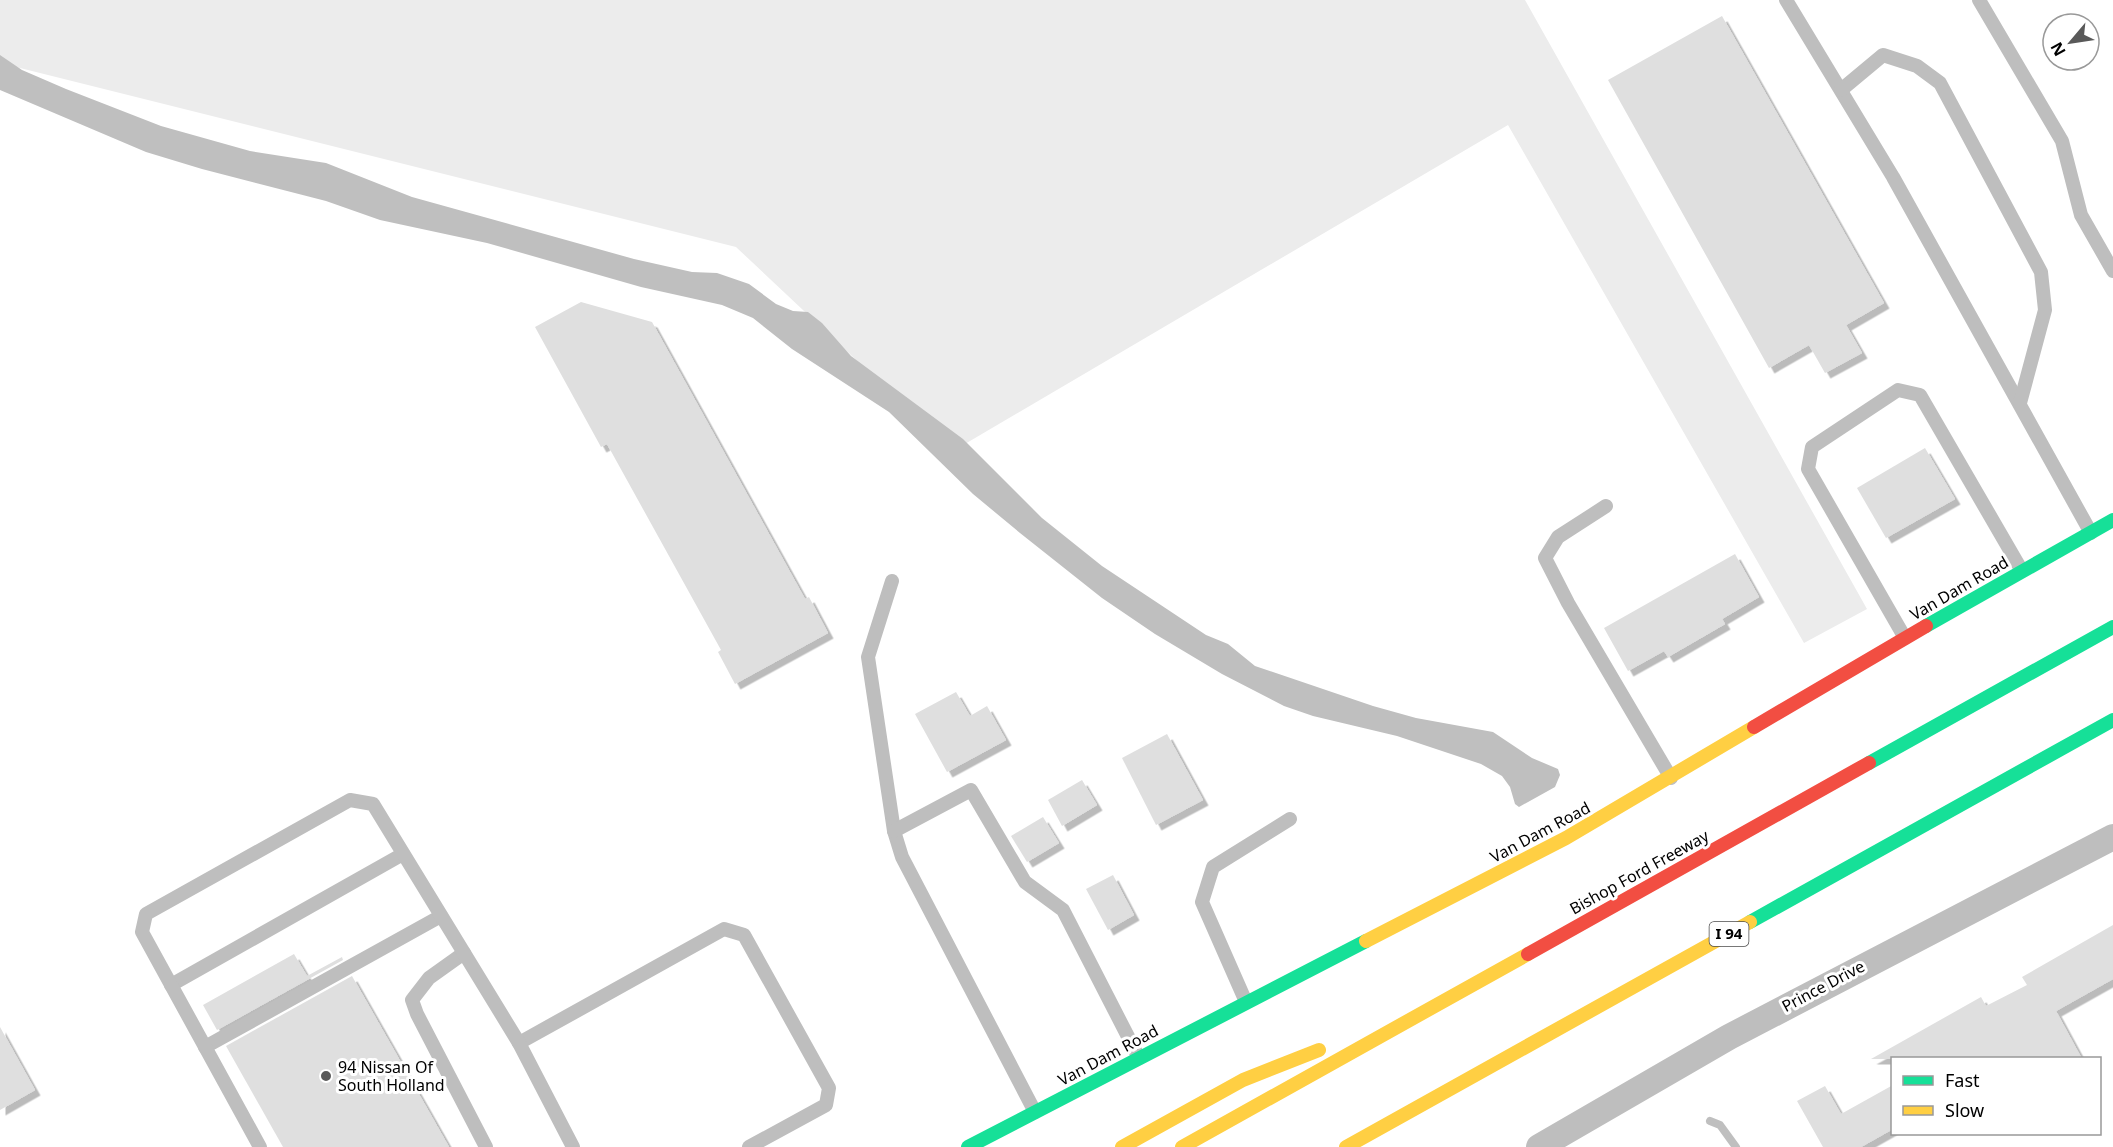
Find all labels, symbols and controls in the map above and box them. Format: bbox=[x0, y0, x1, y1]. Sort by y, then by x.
north arrow bbox=[2041, 12, 2101, 72]
text: N bbox=[2045, 38, 2071, 60]
street label: Van Dam Road bbox=[1906, 551, 2012, 625]
street label: Van Dam Road bbox=[1486, 796, 1594, 868]
street label: Bishop Ford Freeway bbox=[1565, 824, 1713, 919]
road number: I 94 bbox=[1710, 922, 1748, 946]
street label: Prince Drive bbox=[1778, 955, 1868, 1017]
street label: Van Dam Road bbox=[1054, 1019, 1162, 1091]
place label: 94 Nissan Of South Holland bbox=[338, 1056, 445, 1096]
legend bbox=[1891, 1057, 2101, 1135]
text: Fast bbox=[1945, 1068, 1980, 1092]
marker: 94 Nissan Of South Holland bbox=[319, 1069, 333, 1083]
text: Slow bbox=[1945, 1098, 1984, 1122]

